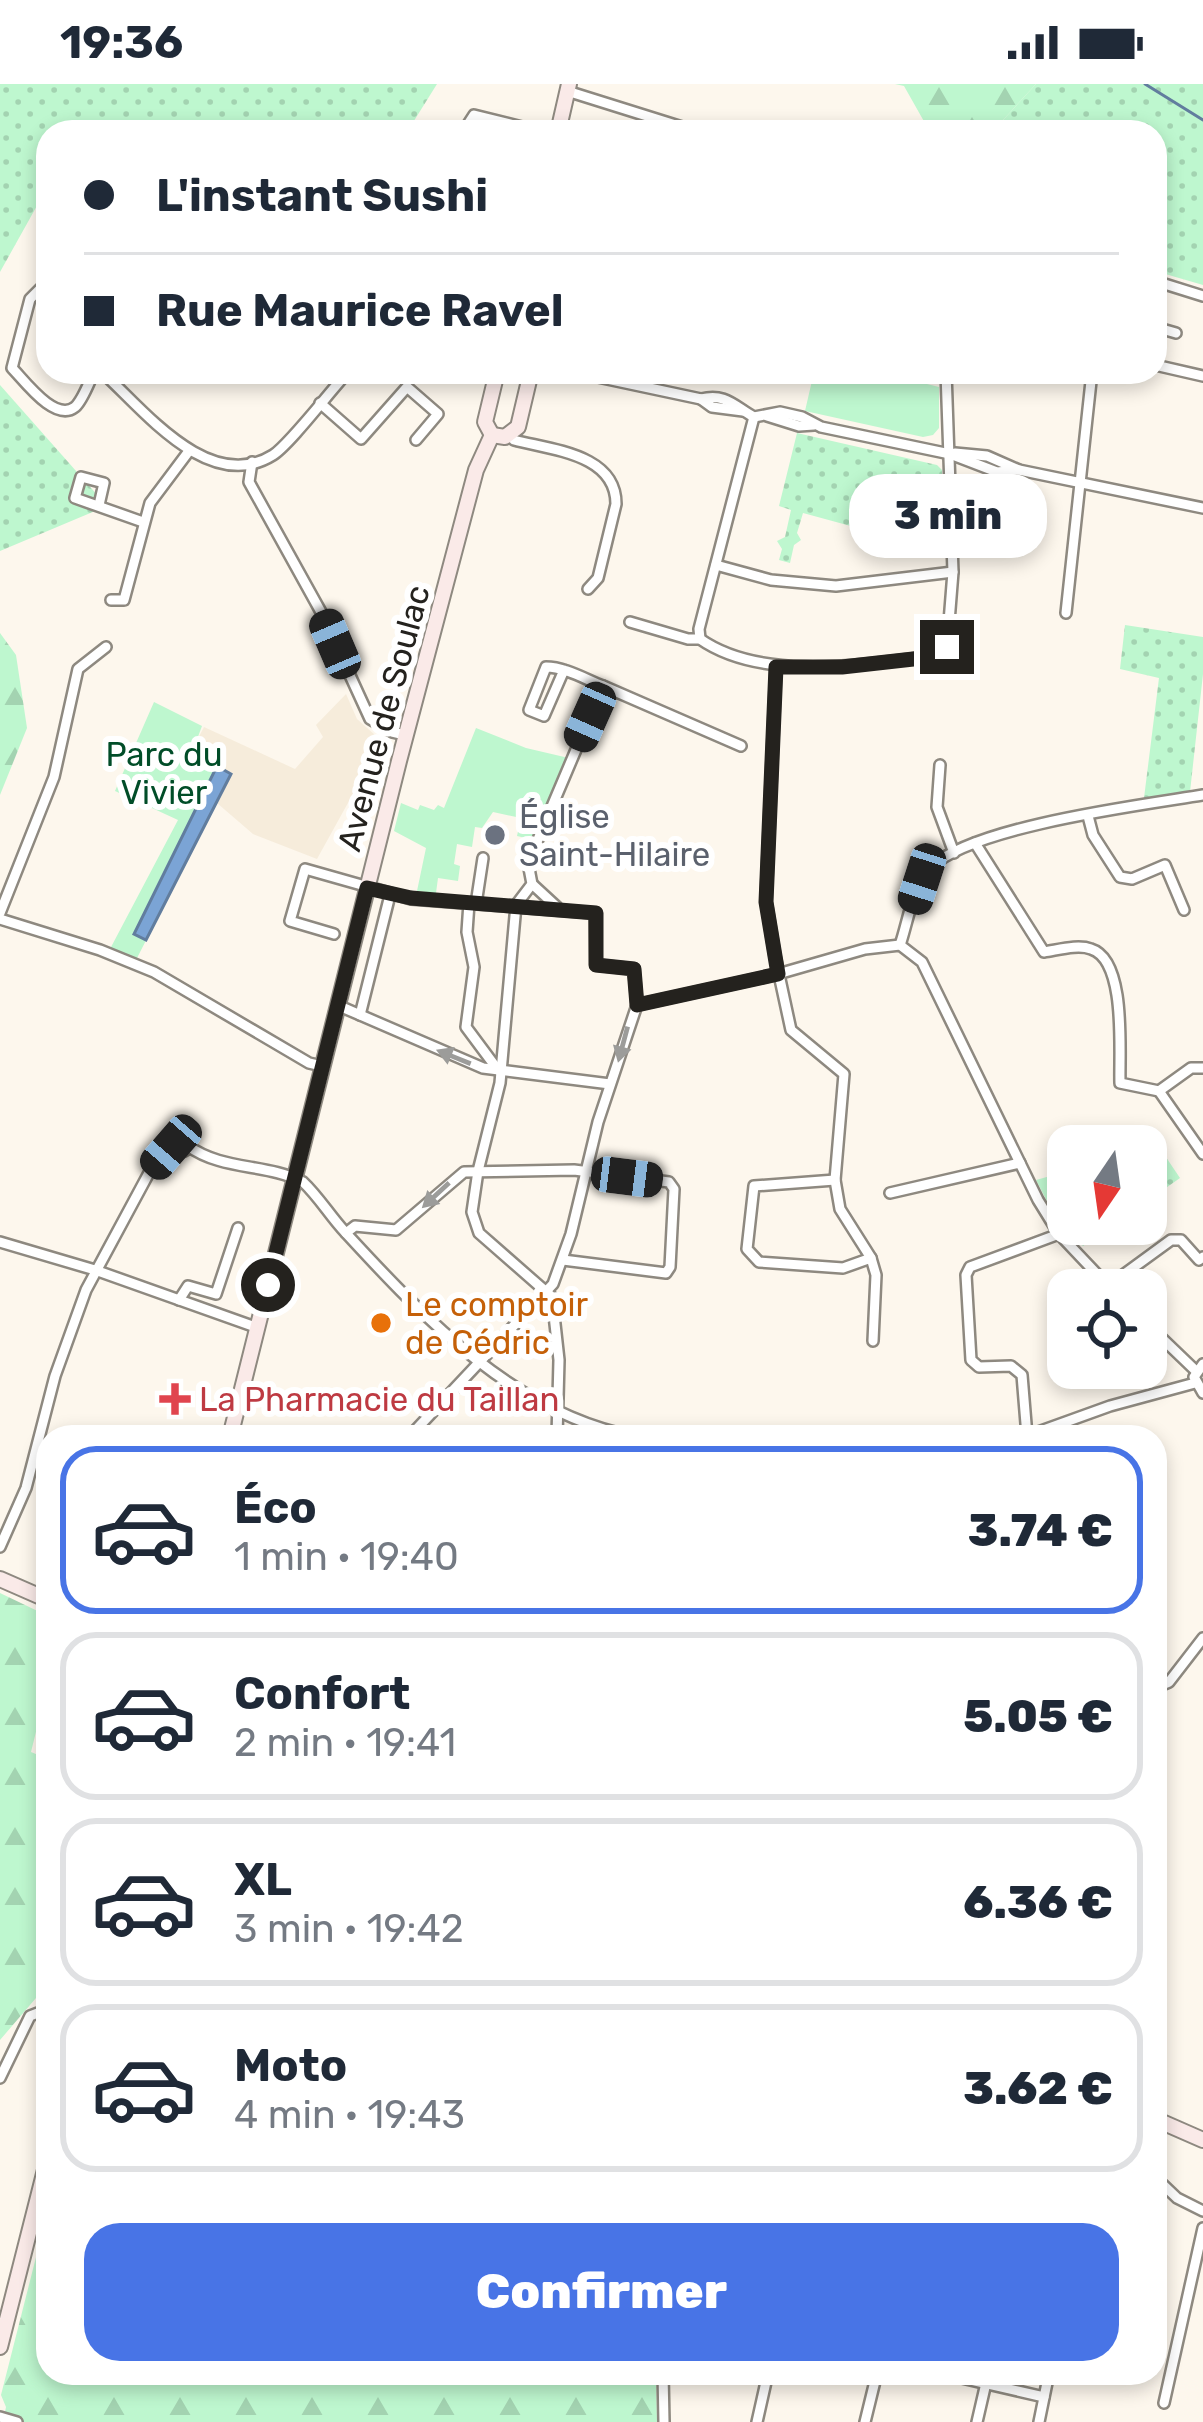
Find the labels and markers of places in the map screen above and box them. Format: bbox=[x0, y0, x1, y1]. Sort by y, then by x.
place label: Église Saint-Hilaire bbox=[519, 797, 710, 874]
marker: Église Saint-Hilaire bbox=[482, 822, 508, 848]
place label: Le comptoir de Cédric bbox=[405, 1285, 589, 1362]
marker: Le comptoir de Cédric bbox=[368, 1310, 394, 1336]
place label: La Pharmacie du Taillan bbox=[199, 1380, 560, 1419]
marker: La Pharmacie du Taillan bbox=[162, 1386, 188, 1412]

